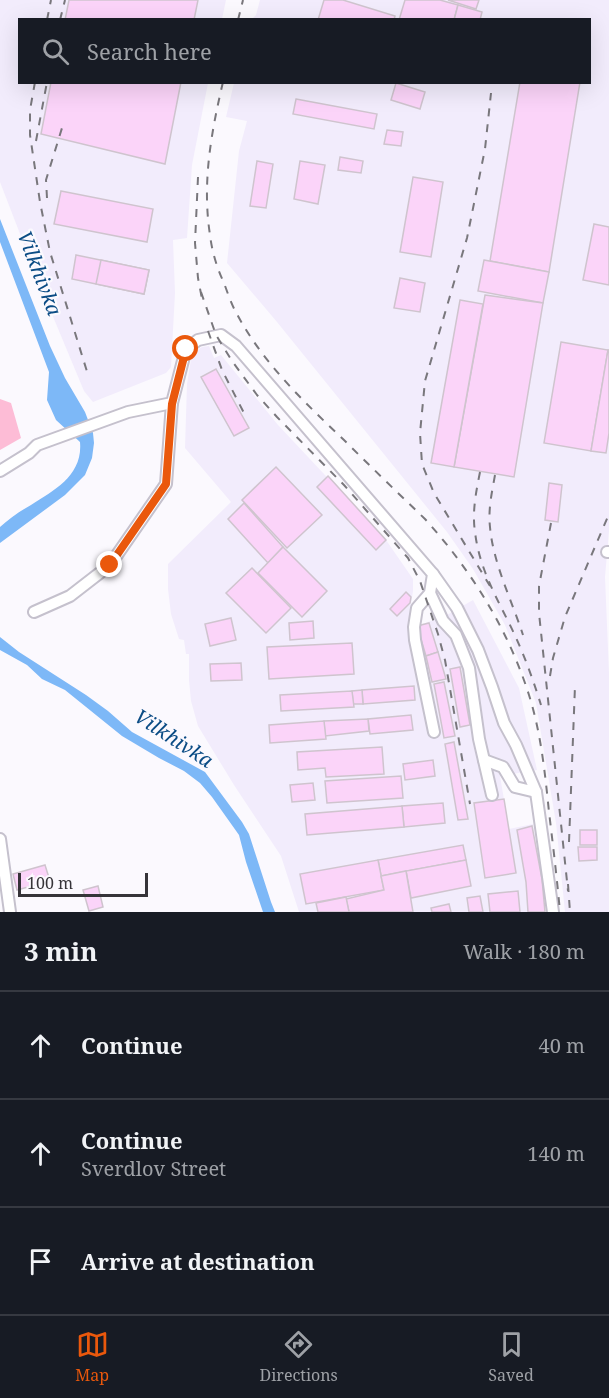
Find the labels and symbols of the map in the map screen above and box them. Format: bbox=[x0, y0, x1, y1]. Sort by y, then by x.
water label: Vilkhivka bbox=[11, 227, 69, 320]
route start bbox=[172, 335, 198, 361]
route end bbox=[96, 551, 122, 577]
water label: Vilkhivka bbox=[129, 702, 219, 774]
scale bar bbox=[18, 870, 148, 898]

